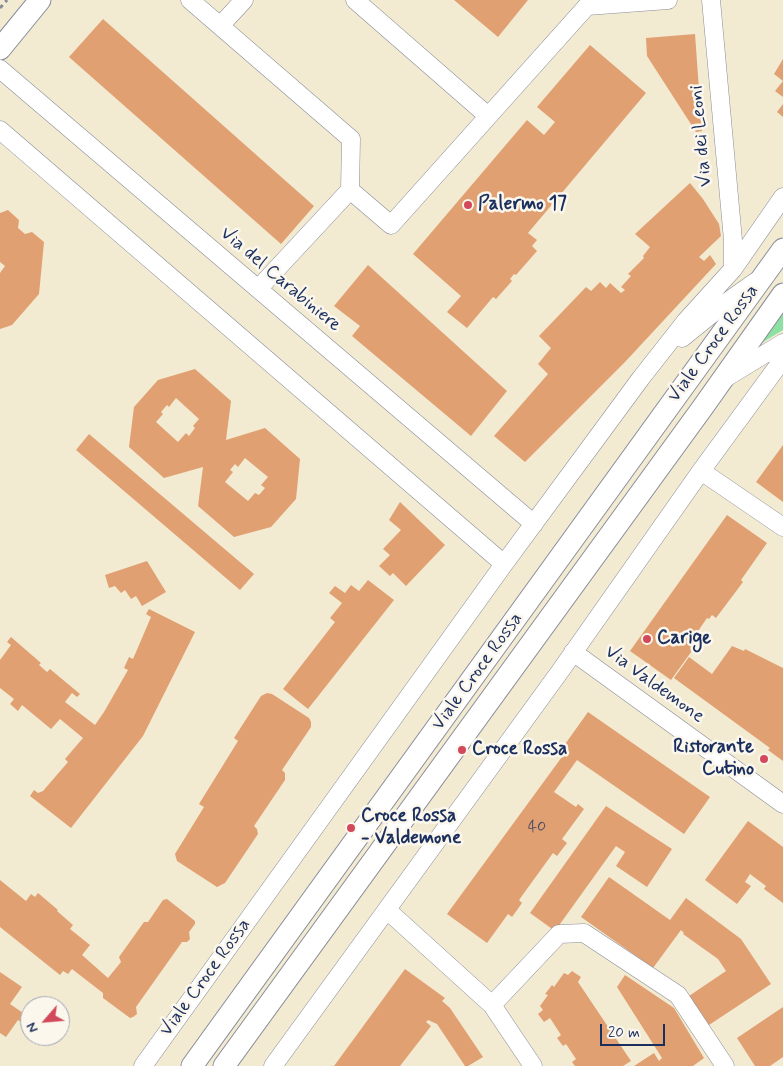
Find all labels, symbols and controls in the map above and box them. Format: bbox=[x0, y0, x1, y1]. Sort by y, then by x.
street label: Via dei Leoni bbox=[686, 84, 718, 188]
place label: Palermo 17 bbox=[478, 194, 567, 216]
marker: Palermo 17 bbox=[462, 199, 474, 211]
street label: Via del Carabiniere bbox=[215, 223, 345, 337]
street label: Viale Croce Rossa bbox=[664, 281, 764, 407]
street label: Viale Croce Rossa bbox=[428, 609, 528, 735]
place label: Carige bbox=[657, 628, 711, 650]
marker: Carige bbox=[641, 633, 653, 645]
street label: Via Valdemone bbox=[600, 641, 708, 729]
place label: Ristorante Cutino bbox=[673, 737, 754, 781]
place label: Croce Rossa bbox=[472, 739, 567, 761]
marker: Croce Rossa bbox=[456, 744, 468, 756]
marker: Ristorante Cutino bbox=[758, 753, 770, 765]
place label: Croce Rossa - Valdemone bbox=[361, 806, 461, 850]
house number: 40 bbox=[528, 818, 546, 838]
marker: Croce Rossa - Valdemone bbox=[345, 822, 357, 834]
street label: Viale Croce Rossa bbox=[156, 915, 256, 1041]
north arrow bbox=[20, 996, 70, 1046]
scale bar bbox=[603, 1014, 668, 1046]
text: N bbox=[22, 1019, 43, 1036]
text: 20 m bbox=[608, 1023, 640, 1043]

